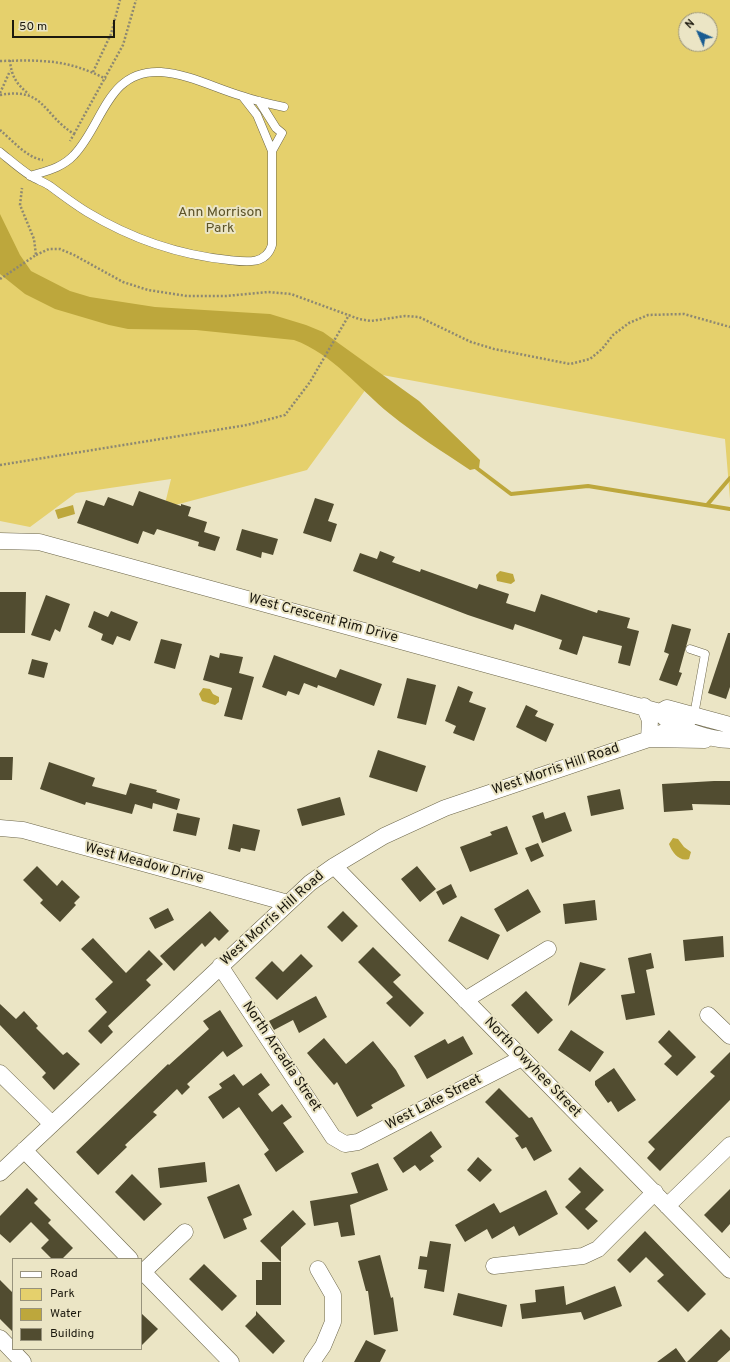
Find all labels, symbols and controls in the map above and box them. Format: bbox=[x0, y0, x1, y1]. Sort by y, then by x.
scale bar bbox=[14, 12, 117, 38]
north arrow bbox=[678, 12, 718, 52]
text: N bbox=[682, 16, 698, 32]
text: 50 m bbox=[19, 19, 47, 35]
park label: Ann Morrison Park bbox=[178, 205, 262, 238]
street label: West Crescent Rim Drive bbox=[246, 591, 400, 647]
street label: West Morris Hill Road bbox=[490, 740, 622, 800]
street label: West Meadow Drive bbox=[83, 840, 205, 888]
street label: West Morris Hill Road bbox=[218, 868, 328, 970]
street label: North Arcadia Street bbox=[238, 999, 324, 1115]
street label: North Owyhee Street bbox=[480, 1015, 584, 1121]
street label: West Lake Street bbox=[383, 1072, 485, 1134]
legend bbox=[12, 1258, 142, 1350]
text: Road bbox=[50, 1266, 78, 1282]
text: Park bbox=[50, 1286, 75, 1302]
text: Water bbox=[50, 1306, 82, 1322]
text: Building bbox=[50, 1326, 94, 1342]

